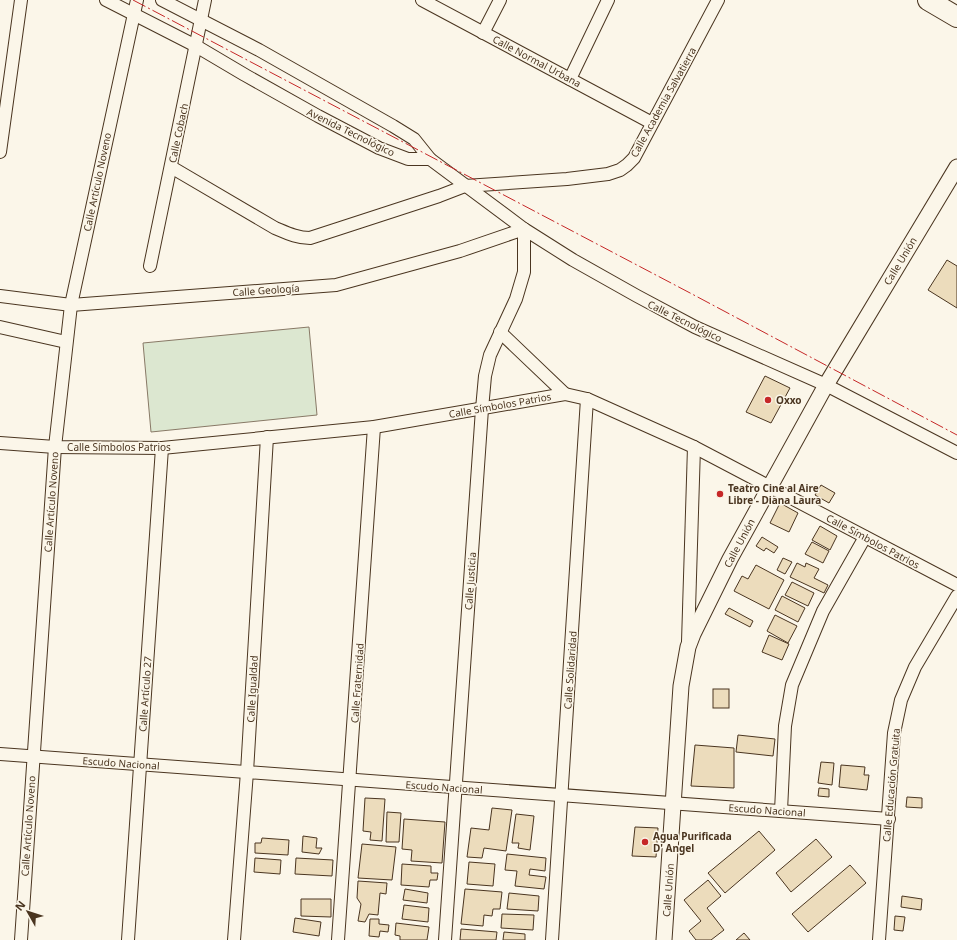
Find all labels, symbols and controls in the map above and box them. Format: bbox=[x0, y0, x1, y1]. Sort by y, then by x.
street label: Calle Normal Urbana bbox=[490, 32, 584, 90]
street label: Calle Academia Salvatierra bbox=[627, 44, 699, 160]
street label: Calle Cobach bbox=[165, 102, 191, 164]
street label: Avenida Tecnológico bbox=[305, 105, 397, 159]
street label: Calle Artículo Noveno bbox=[80, 131, 114, 233]
street label: Calle Unión bbox=[880, 234, 920, 288]
street label: Calle Geología bbox=[232, 281, 300, 299]
street label: Calle Tecnológico bbox=[645, 297, 725, 345]
street label: Calle Símbolos Patrios bbox=[448, 389, 553, 421]
place label: Oxxo bbox=[776, 393, 802, 407]
marker: Oxxo bbox=[763, 395, 773, 405]
street label: Calle Símbolos Patrios bbox=[67, 440, 171, 454]
street label: Calle Artículo Noveno bbox=[41, 451, 61, 553]
place label: Teatro Cine al Aire Libre - Diana Laura bbox=[728, 481, 821, 507]
marker: Teatro Cine al Aire Libre - Diana Laura bbox=[715, 489, 725, 499]
street label: Calle Símbolos Patrios bbox=[824, 510, 922, 572]
street label: Calle Unión bbox=[720, 516, 758, 570]
street label: Calle Justicia bbox=[461, 551, 479, 611]
street label: Calle Solidaridad bbox=[560, 630, 580, 710]
street label: Calle Fraternidad bbox=[347, 643, 367, 723]
street label: Calle Artículo 27 bbox=[135, 655, 155, 732]
street label: Calle Igualdad bbox=[243, 655, 261, 723]
street label: Calle Educación Gratuita bbox=[879, 727, 903, 843]
street label: Escudo Nacional bbox=[82, 753, 160, 773]
street label: Calle Artículo Noveno bbox=[18, 775, 38, 877]
street label: Escudo Nacional bbox=[405, 777, 483, 797]
street label: Escudo Nacional bbox=[728, 800, 806, 820]
place label: Agua Purificada D' Angel bbox=[653, 829, 732, 855]
marker: Agua Purificada D' Angel bbox=[640, 837, 650, 847]
street label: Calle Unión bbox=[659, 863, 677, 917]
north arrow bbox=[8, 892, 48, 932]
text: N bbox=[11, 897, 28, 914]

